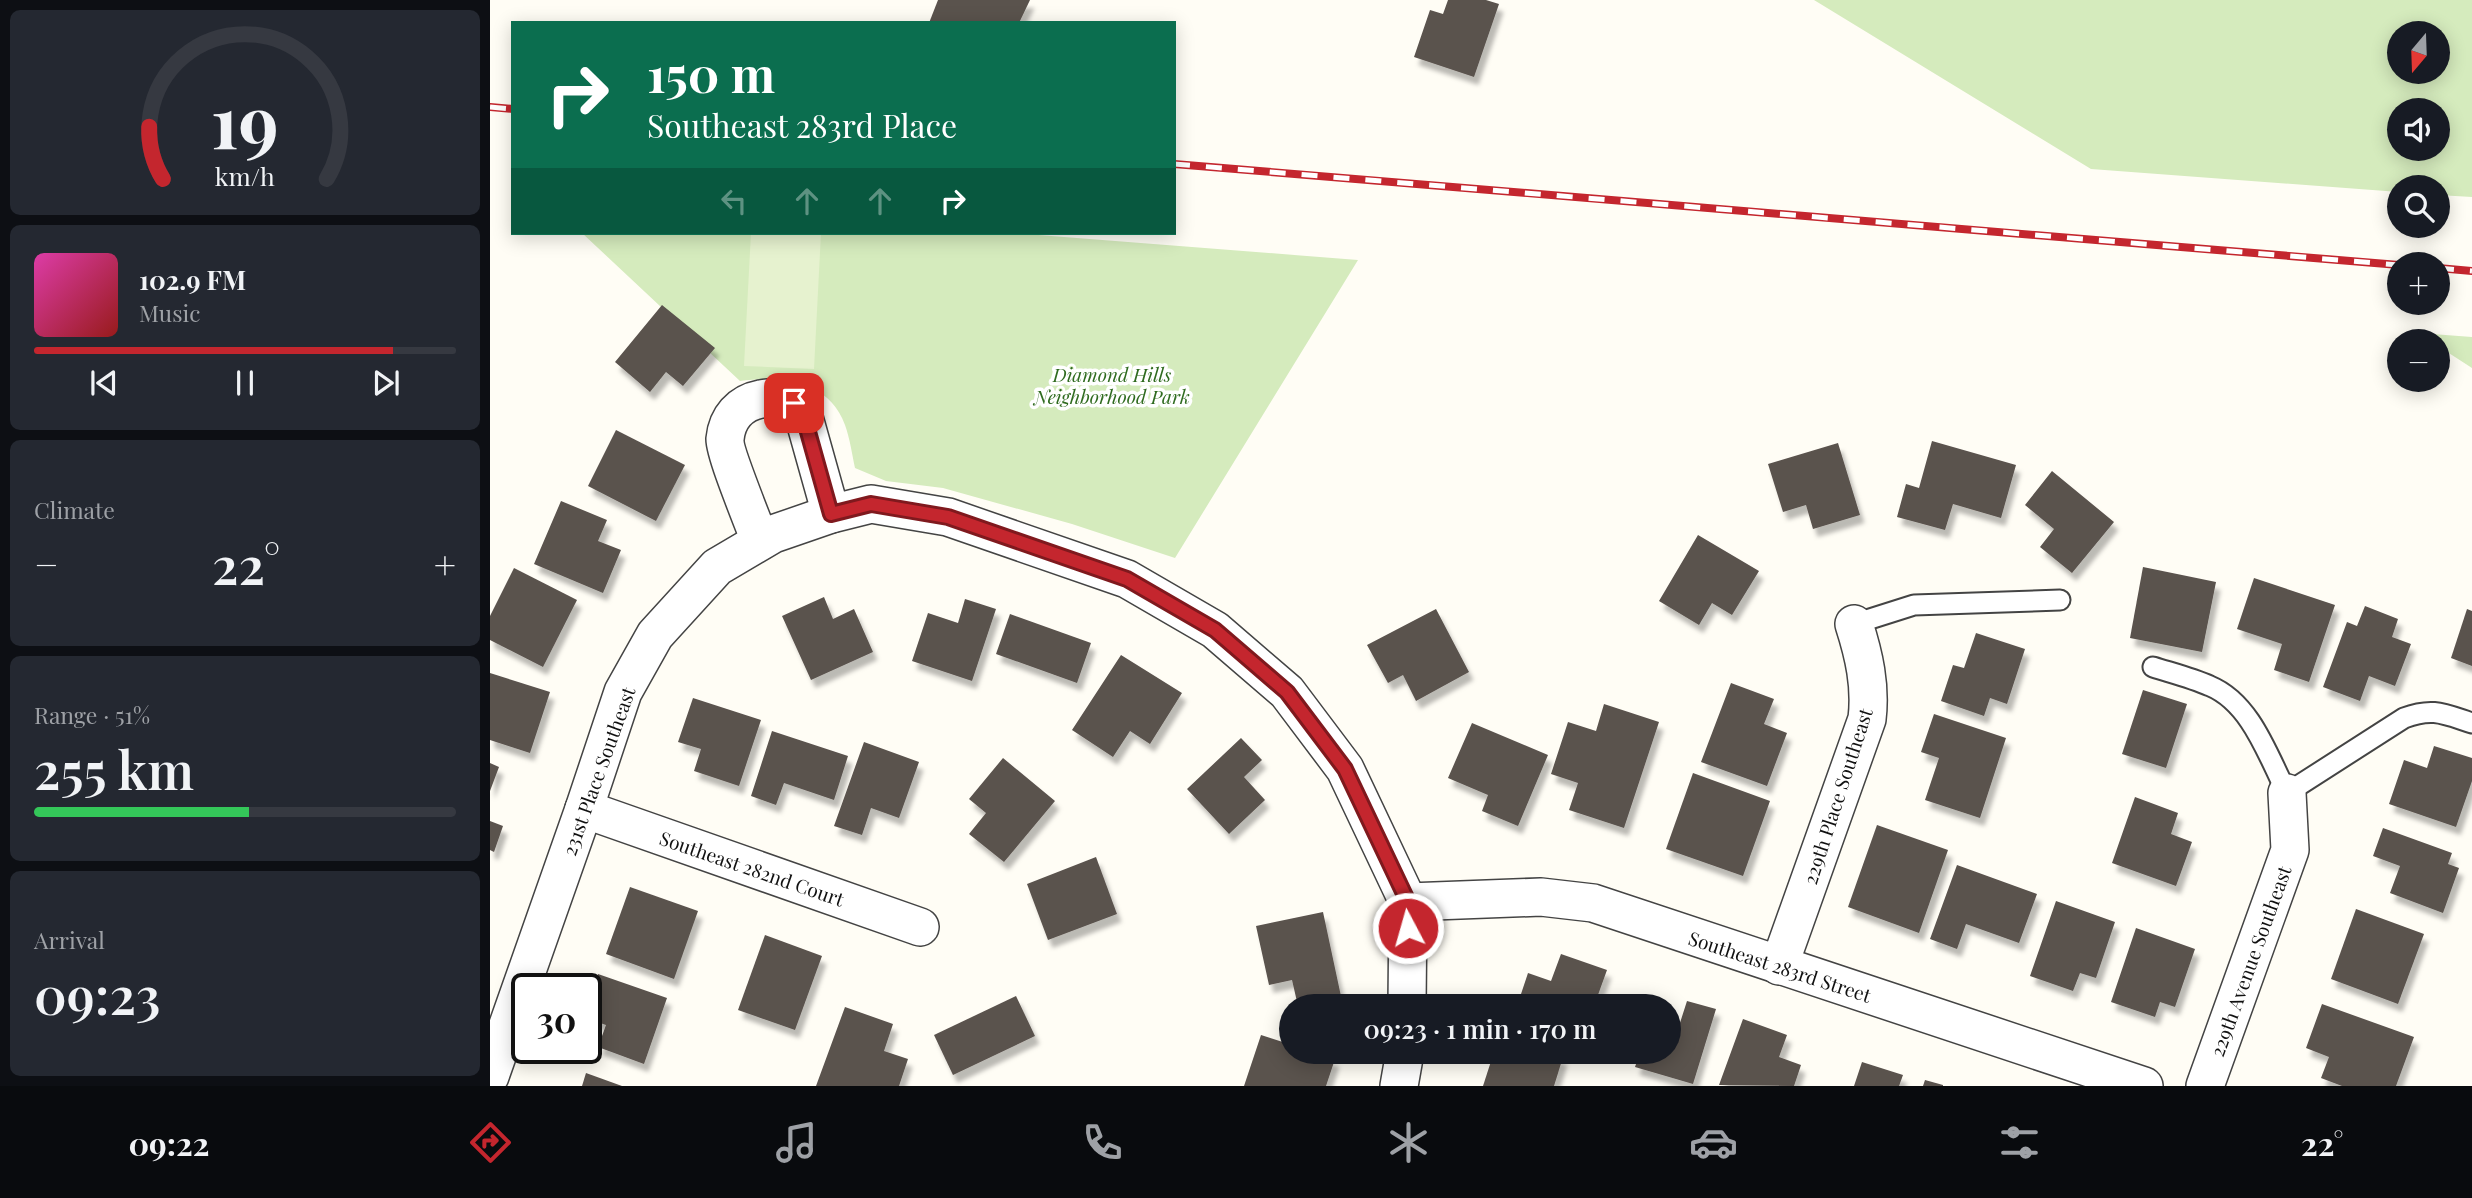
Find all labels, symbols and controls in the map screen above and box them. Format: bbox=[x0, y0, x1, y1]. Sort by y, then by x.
north arrow bbox=[2387, 21, 2450, 84]
map controls bbox=[2387, 21, 2450, 392]
text: 150 m bbox=[647, 40, 775, 105]
icon: right bbox=[532, 49, 623, 140]
text: 19 bbox=[211, 70, 279, 167]
button: sound bbox=[2387, 98, 2450, 161]
text: Southeast 283rd Place bbox=[647, 103, 957, 146]
text: km/h bbox=[215, 158, 275, 191]
button: search bbox=[2387, 175, 2450, 238]
icon: left bbox=[715, 182, 753, 220]
icon: ahead bbox=[788, 182, 826, 220]
icon: ahead bbox=[861, 182, 899, 220]
icon: right bbox=[934, 182, 972, 220]
button: + bbox=[2387, 252, 2450, 315]
text: 102.9 FM bbox=[139, 262, 246, 297]
text: Music bbox=[139, 297, 200, 328]
button: − bbox=[2387, 329, 2450, 392]
park label: Diamond Hills Neighborhood Park bbox=[1032, 361, 1190, 409]
icon: previous bbox=[85, 364, 123, 402]
icon: pause bbox=[226, 364, 264, 402]
icon: next bbox=[367, 364, 405, 402]
pin bbox=[764, 373, 824, 433]
icon: arrive bbox=[775, 384, 813, 422]
text: Climate bbox=[34, 494, 115, 525]
text: 22° bbox=[212, 529, 280, 598]
text: − bbox=[34, 538, 59, 589]
text: + bbox=[434, 538, 456, 589]
street label: 231st Place Southeast bbox=[555, 683, 641, 859]
text: Range · 51% bbox=[34, 699, 150, 730]
street label: 229th Place Southeast bbox=[1796, 704, 1878, 887]
text: 255 km bbox=[34, 734, 194, 803]
street label: Southeast 282nd Court bbox=[656, 824, 848, 912]
street label: 229th Avenue Southeast bbox=[2203, 862, 2297, 1060]
position arrow bbox=[1371, 891, 1445, 965]
text: Arrival bbox=[34, 924, 105, 955]
street label: Southeast 283rd Street bbox=[1685, 924, 1875, 1008]
text: 09:23 bbox=[34, 959, 161, 1028]
speed limit sign: 30 bbox=[511, 973, 602, 1064]
text: 09:23 · 1 min · 170 m bbox=[1364, 1011, 1596, 1046]
icon: directions bbox=[466, 1118, 515, 1167]
icon: music bbox=[772, 1118, 821, 1167]
icon: phone bbox=[1078, 1118, 1127, 1167]
icon: climate bbox=[1384, 1118, 1433, 1167]
icon: car bbox=[1689, 1118, 1738, 1167]
icon: filters bbox=[1995, 1118, 2044, 1167]
text: 09:22 bbox=[128, 1121, 209, 1164]
text: 22° bbox=[2301, 1121, 2344, 1164]

